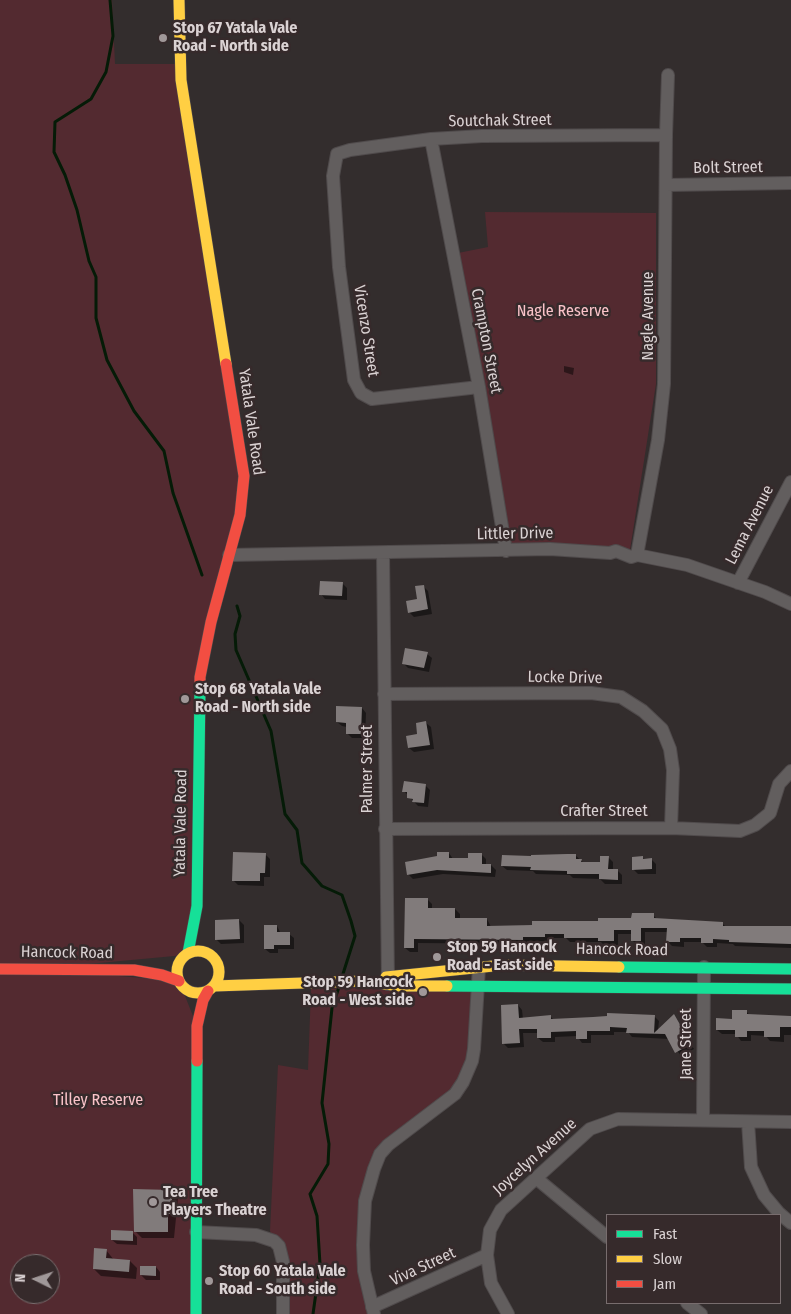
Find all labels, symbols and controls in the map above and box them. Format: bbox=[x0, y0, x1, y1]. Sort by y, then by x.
place label: Stop 67 Yatala Vale Road - North side bbox=[173, 19, 297, 57]
marker: Stop 67 Yatala Vale Road - North side bbox=[157, 32, 169, 44]
street label: Soutchak Street bbox=[448, 110, 552, 132]
street label: Bolt Street bbox=[693, 158, 763, 178]
street label: Nagle Avenue bbox=[639, 272, 659, 360]
street label: Vicenzo Street bbox=[349, 284, 383, 378]
street label: Crampton Street bbox=[466, 287, 506, 395]
park label: Nagle Reserve bbox=[517, 302, 609, 322]
street label: Yatala Vale Road bbox=[234, 368, 268, 476]
street label: Lema Avenue bbox=[722, 482, 778, 568]
street label: Littler Drive bbox=[476, 524, 554, 544]
street label: Locke Drive bbox=[527, 668, 603, 688]
place label: Stop 68 Yatala Vale Road - North side bbox=[195, 680, 321, 718]
marker: Stop 68 Yatala Vale Road - North side bbox=[179, 693, 191, 705]
street label: Palmer Street bbox=[358, 725, 378, 813]
street label: Yatala Vale Road bbox=[170, 769, 192, 877]
street label: Crafter Street bbox=[560, 802, 648, 822]
place label: Stop 59 Hancock Road - East side bbox=[447, 938, 557, 976]
street label: Hancock Road bbox=[576, 940, 668, 960]
street label: Hancock Road bbox=[21, 943, 113, 963]
marker: Stop 59 Hancock Road - East side bbox=[431, 951, 443, 963]
place label: Stop 59 Hancock Road - West side bbox=[302, 973, 413, 1011]
marker: Stop 59 Hancock Road - West side bbox=[417, 986, 429, 998]
street label: Jane Street bbox=[677, 1008, 697, 1080]
park label: Tilley Reserve bbox=[53, 1091, 143, 1111]
street label: Joycelyn Avenue bbox=[489, 1114, 581, 1200]
place label: Tea Tree Players Theatre bbox=[163, 1183, 266, 1221]
marker: Tea Tree Players Theatre bbox=[147, 1196, 159, 1208]
legend bbox=[606, 1214, 781, 1304]
text: Fast bbox=[653, 1225, 677, 1243]
street label: Viva Street bbox=[387, 1244, 459, 1290]
text: Slow bbox=[653, 1250, 682, 1268]
north arrow bbox=[10, 1254, 60, 1304]
place label: Stop 60 Yatala Vale Road - South side bbox=[219, 1262, 346, 1300]
text: N bbox=[12, 1273, 29, 1283]
marker: Stop 60 Yatala Vale Road - South side bbox=[203, 1275, 215, 1287]
text: Jam bbox=[653, 1275, 676, 1293]

